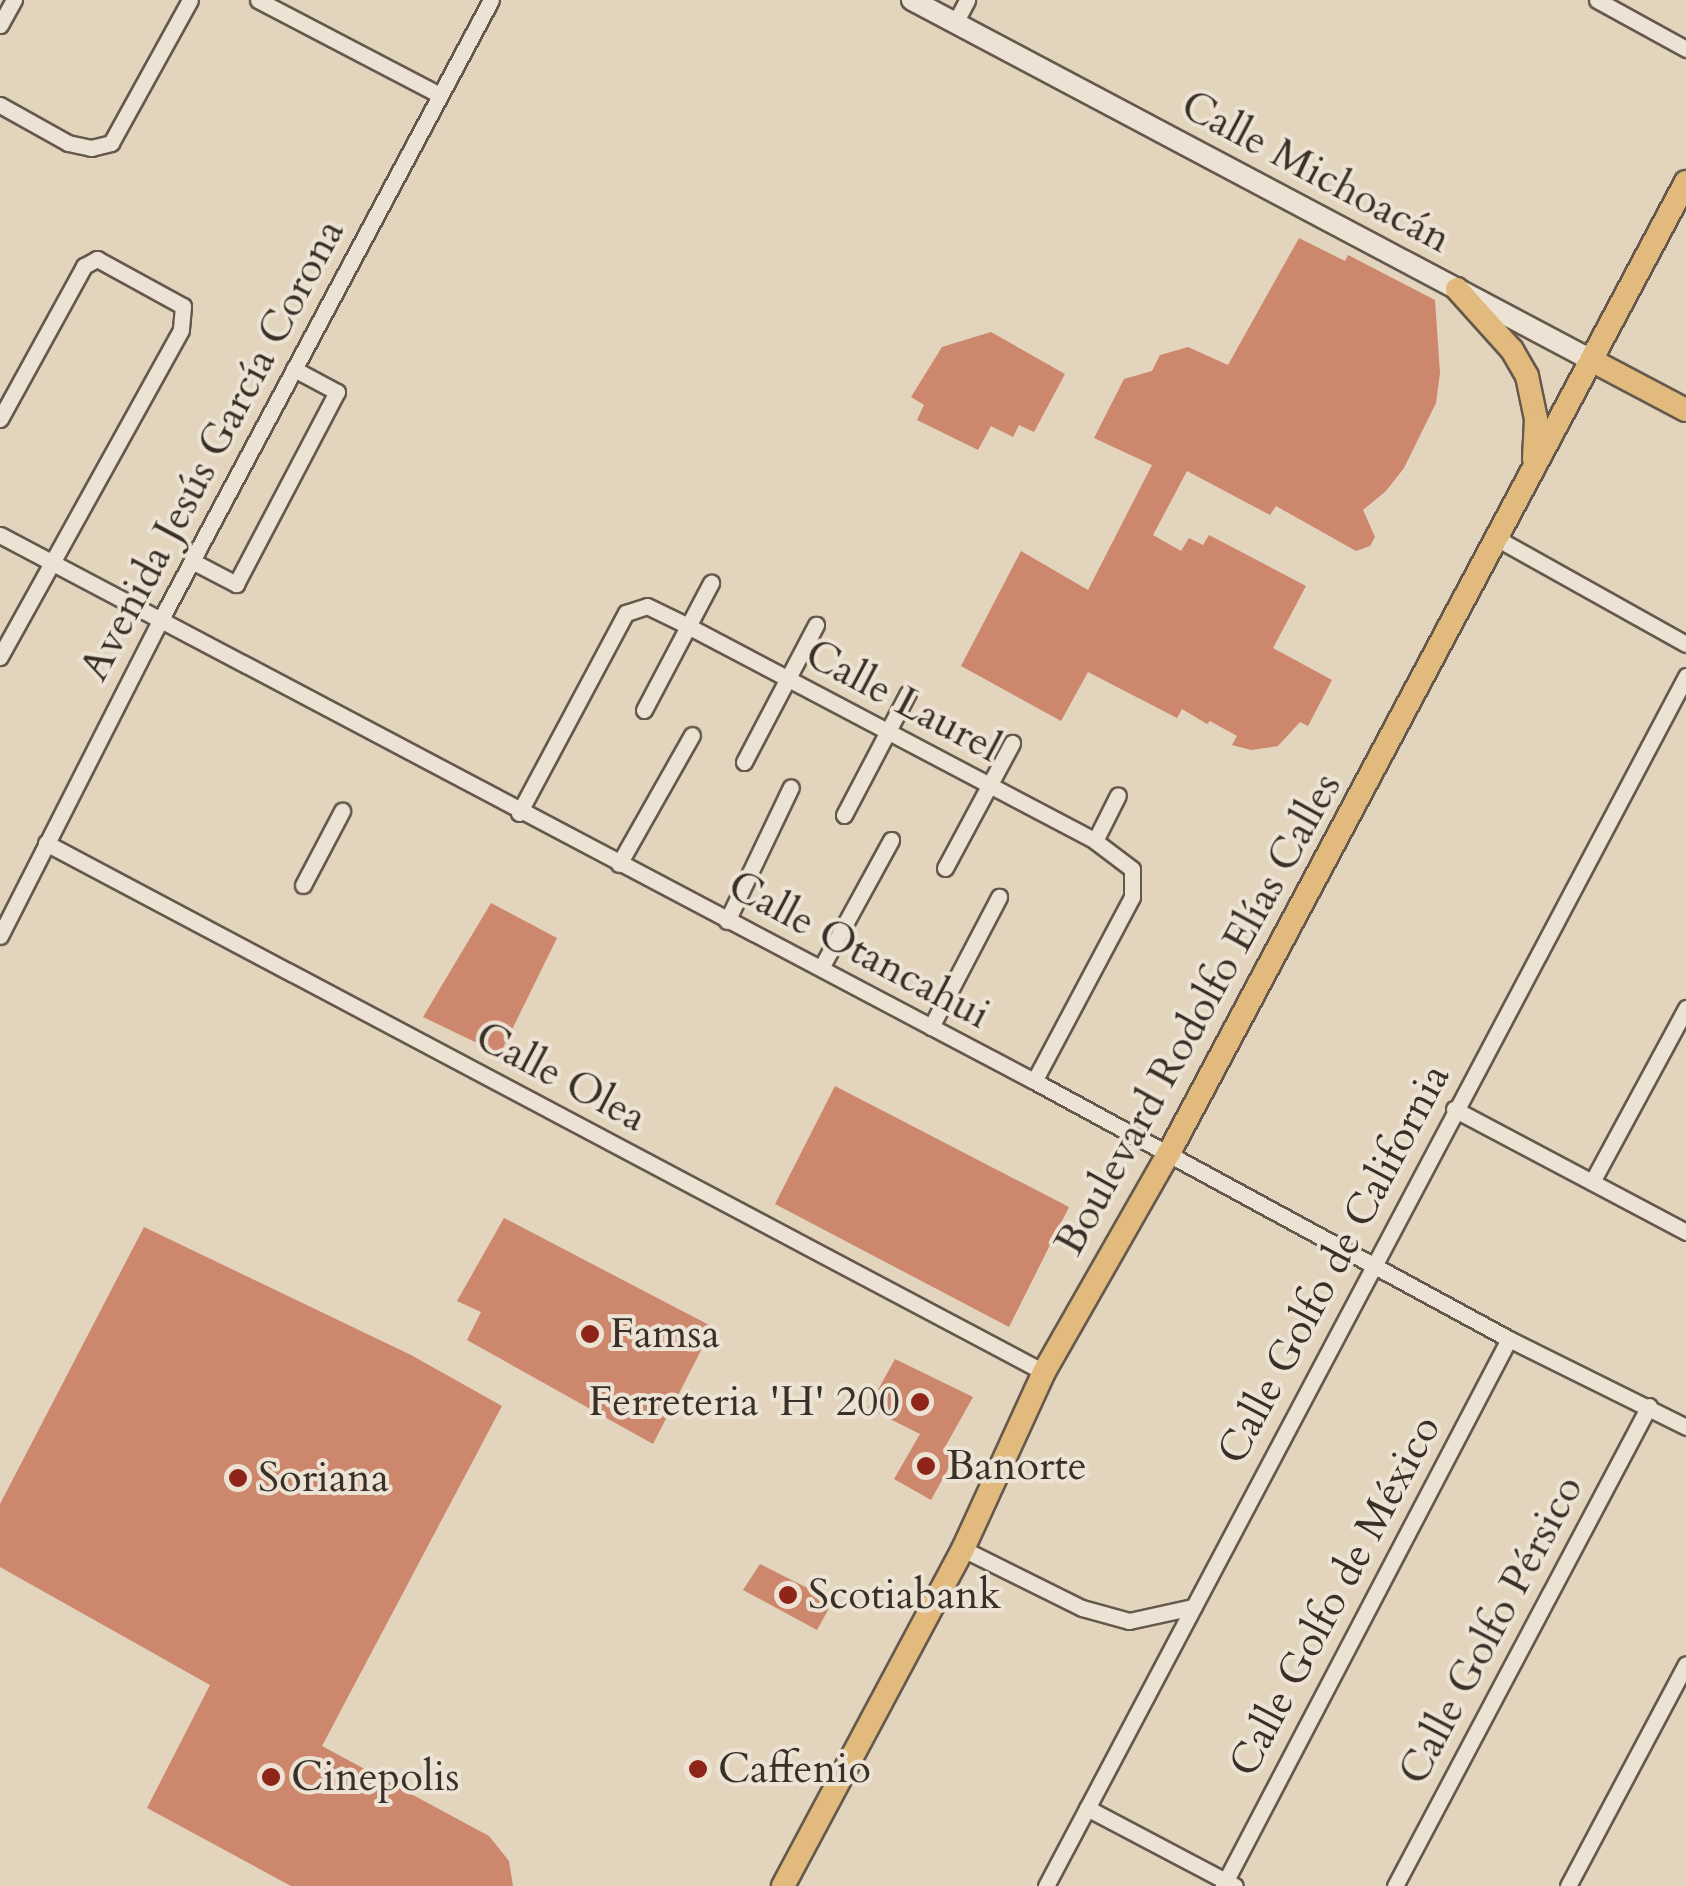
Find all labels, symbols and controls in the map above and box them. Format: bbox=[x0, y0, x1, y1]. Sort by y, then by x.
street label: Calle Michoacán bbox=[1173, 80, 1459, 264]
street label: Avenida Jesús García Corona bbox=[69, 211, 355, 689]
street label: Calle Laurel bbox=[797, 629, 1009, 773]
street label: Boulevard Rodolfo Elías Calles bbox=[1044, 764, 1352, 1264]
street label: Calle Otancahui bbox=[720, 860, 998, 1040]
street label: Calle Olea bbox=[467, 1011, 655, 1143]
street label: Calle Golfo de California bbox=[1207, 1055, 1461, 1473]
place label: Famsa bbox=[610, 1309, 720, 1359]
marker: Famsa bbox=[579, 1323, 601, 1345]
place label: Ferreteria 'H' 200 bbox=[588, 1377, 900, 1427]
marker: Ferreteria 'H' 200 bbox=[909, 1391, 931, 1413]
street label: Calle Golfo de México bbox=[1219, 1407, 1451, 1785]
place label: Banorte bbox=[946, 1441, 1087, 1491]
place label: Soriana bbox=[258, 1453, 389, 1503]
marker: Banorte bbox=[915, 1455, 937, 1477]
marker: Soriana bbox=[227, 1467, 249, 1489]
street label: Calle Golfo Pérsico bbox=[1388, 1467, 1594, 1793]
place label: Scotiabank bbox=[808, 1570, 1001, 1620]
marker: Scotiabank bbox=[777, 1584, 799, 1606]
place label: Caffenio bbox=[718, 1744, 871, 1794]
place label: Cinepolis bbox=[291, 1752, 459, 1802]
marker: Caffenio bbox=[687, 1758, 709, 1780]
marker: Cinepolis bbox=[260, 1766, 282, 1788]

